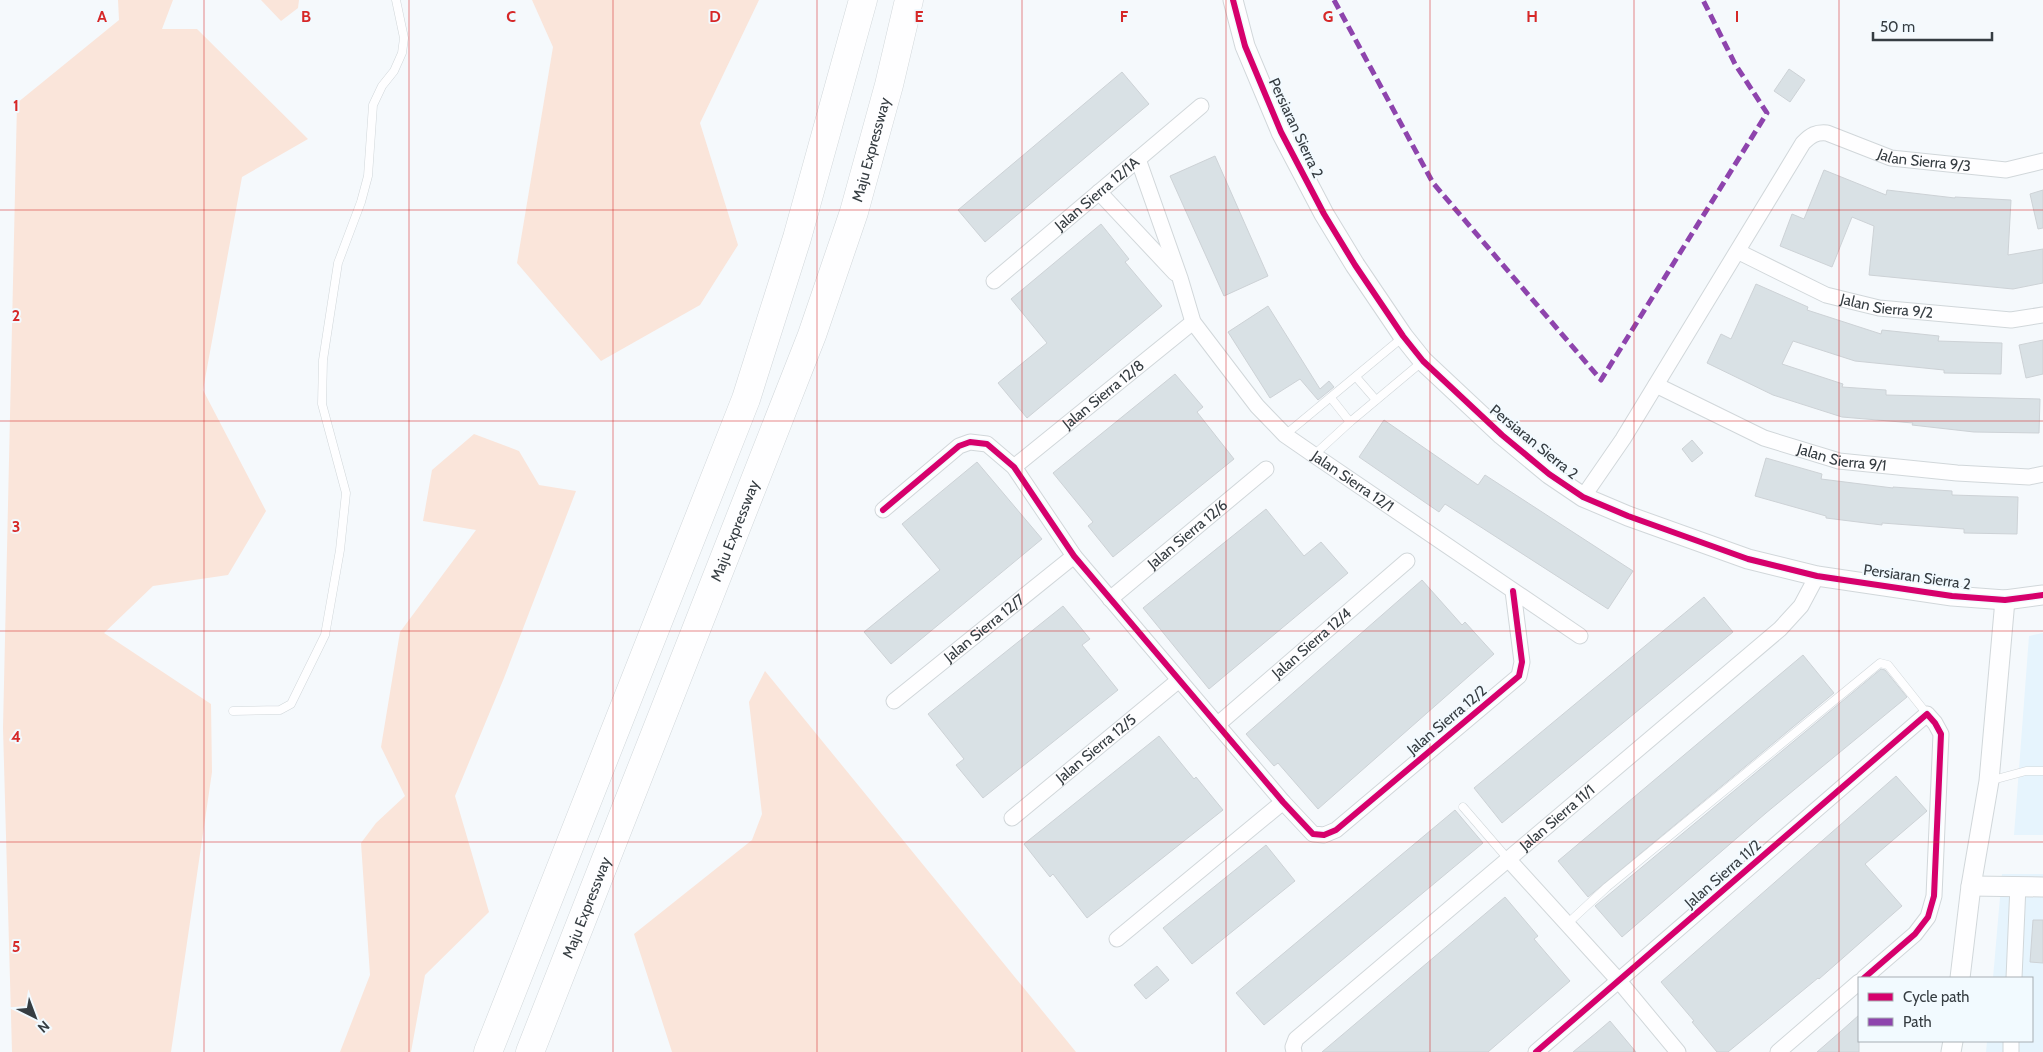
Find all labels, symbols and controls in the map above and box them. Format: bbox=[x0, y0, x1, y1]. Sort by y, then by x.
text: A bbox=[97, 7, 107, 26]
text: B bbox=[301, 7, 311, 26]
text: C bbox=[506, 7, 516, 26]
text: D bbox=[709, 7, 721, 26]
text: E bbox=[914, 7, 924, 26]
text: F bbox=[1120, 7, 1129, 26]
text: G bbox=[1323, 7, 1333, 26]
text: H bbox=[1526, 7, 1538, 26]
text: I bbox=[1735, 7, 1739, 26]
scale bar bbox=[1873, 10, 1992, 42]
text: 50 m bbox=[1880, 18, 1915, 36]
street label: Persiaran Sierra 2 bbox=[1265, 75, 1327, 181]
street label: Maju Expressway bbox=[848, 95, 894, 204]
text: 1 bbox=[13, 96, 19, 115]
street label: Jalan Sierra 9/3 bbox=[1874, 144, 1972, 175]
street label: Jalan Sierra 12/1A bbox=[1051, 153, 1143, 235]
street label: Jalan Sierra 9/2 bbox=[1838, 290, 1934, 322]
text: 2 bbox=[12, 306, 20, 325]
street label: Jalan Sierra 12/8 bbox=[1058, 356, 1148, 434]
street label: Persiaran Sierra 2 bbox=[1486, 401, 1582, 483]
street label: Jalan Sierra 9/1 bbox=[1794, 439, 1887, 475]
street label: Jalan Sierra 12/1 bbox=[1307, 446, 1397, 516]
street label: Maju Expressway bbox=[707, 477, 763, 584]
street label: Jalan Sierra 12/6 bbox=[1143, 496, 1231, 573]
text: 3 bbox=[12, 517, 20, 536]
street label: Persiaran Sierra 2 bbox=[1862, 561, 1972, 593]
street label: Jalan Sierra 12/7 bbox=[940, 590, 1029, 667]
street label: Jalan Sierra 12/4 bbox=[1268, 604, 1355, 683]
street label: Jalan Sierra 12/2 bbox=[1403, 681, 1491, 759]
street label: Jalan Sierra 12/5 bbox=[1051, 710, 1140, 788]
text: 4 bbox=[11, 727, 21, 746]
street label: Jalan Sierra 11/1 bbox=[1515, 781, 1598, 855]
street label: Jalan Sierra 11/2 bbox=[1680, 836, 1765, 913]
street label: Maju Expressway bbox=[559, 854, 615, 961]
text: 5 bbox=[12, 937, 20, 956]
legend bbox=[1858, 977, 2033, 1042]
text: Cycle path bbox=[1903, 988, 1969, 1006]
north arrow bbox=[10, 992, 60, 1042]
text: Path bbox=[1903, 1013, 1932, 1031]
text: N bbox=[34, 1017, 53, 1037]

